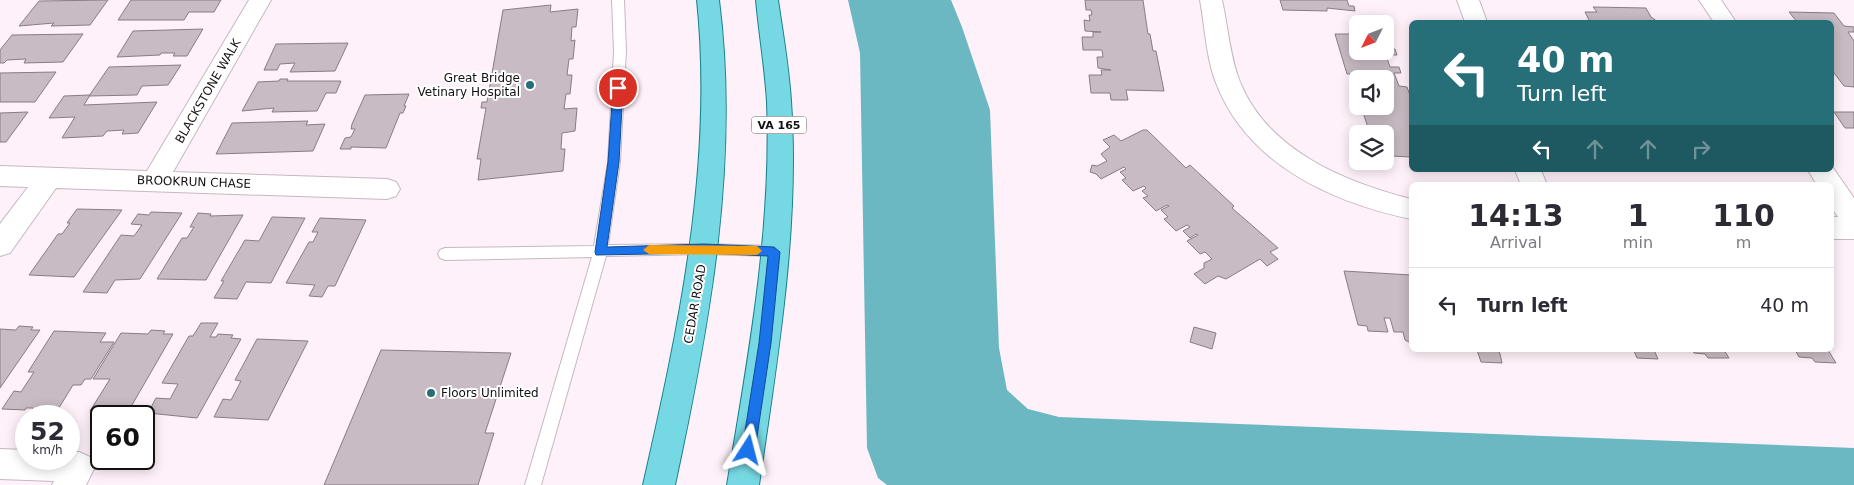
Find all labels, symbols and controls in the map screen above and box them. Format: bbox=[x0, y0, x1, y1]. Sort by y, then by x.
north arrow bbox=[1349, 15, 1394, 60]
map controls bbox=[1349, 15, 1394, 170]
street label: BLACKSTONE WALK bbox=[172, 35, 244, 146]
icon: left bbox=[1434, 40, 1499, 105]
text: 40 m bbox=[1517, 40, 1614, 80]
pin bbox=[597, 67, 639, 109]
button: sound bbox=[1349, 70, 1394, 115]
place label: Great Bridge Vetinary Hospital bbox=[418, 71, 520, 99]
icon: arrive bbox=[604, 74, 632, 102]
marker: Great Bridge Vetinary Hospital bbox=[524, 79, 536, 91]
text: Turn left bbox=[1517, 81, 1606, 106]
road number: VA 165 bbox=[752, 116, 806, 134]
button: layers bbox=[1349, 125, 1394, 170]
icon: left bbox=[1528, 135, 1556, 163]
icon: ahead bbox=[1581, 135, 1609, 163]
icon: ahead bbox=[1634, 135, 1662, 163]
icon: right bbox=[1687, 135, 1715, 163]
street label: BROOKRUN CHASE bbox=[137, 173, 251, 191]
text: 14:13 bbox=[1468, 198, 1564, 233]
text: 1 bbox=[1627, 198, 1648, 233]
text: 110 bbox=[1712, 198, 1775, 233]
text: Arrival bbox=[1490, 233, 1542, 252]
text: min bbox=[1623, 233, 1653, 252]
text: m bbox=[1736, 233, 1751, 252]
street label: CEDAR ROAD bbox=[681, 263, 709, 345]
icon: left bbox=[1434, 291, 1462, 319]
text: Turn left bbox=[1477, 294, 1568, 316]
text: 40 m bbox=[1760, 294, 1809, 316]
place label: Floors Unlimited bbox=[441, 386, 539, 400]
marker: Floors Unlimited bbox=[425, 387, 437, 399]
speed limit sign: 60 bbox=[90, 405, 155, 470]
text: 52 bbox=[30, 417, 65, 446]
position arrow bbox=[721, 423, 773, 475]
text: km/h bbox=[32, 443, 63, 457]

